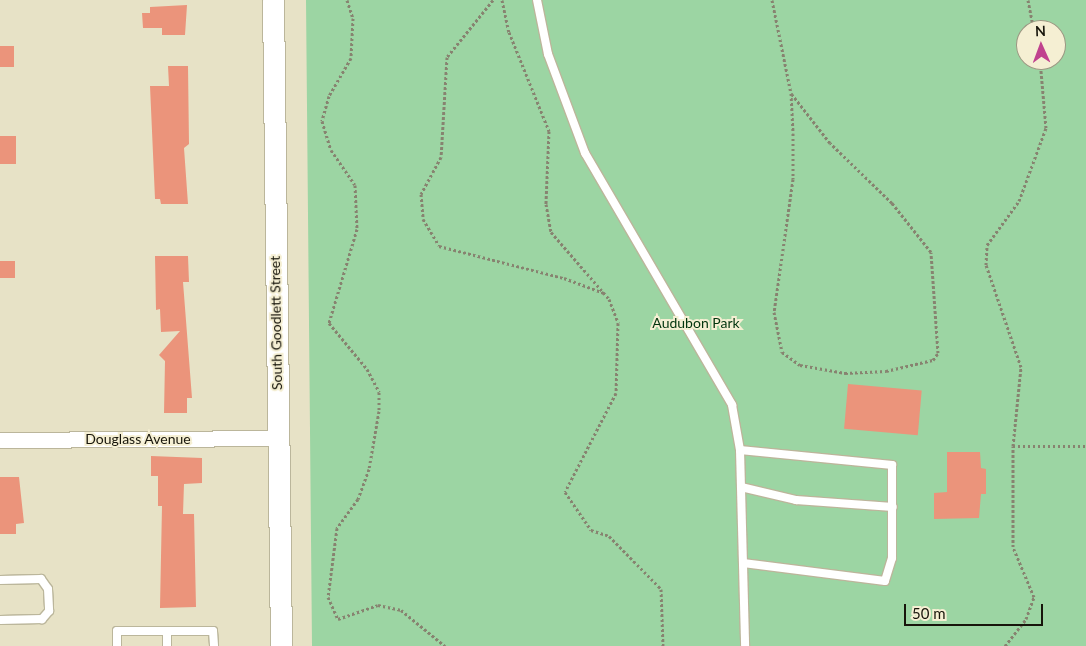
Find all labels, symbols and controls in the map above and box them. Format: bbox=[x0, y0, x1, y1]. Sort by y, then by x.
north arrow bbox=[1016, 20, 1066, 70]
text: N bbox=[1035, 22, 1046, 39]
street label: South Goodlett Street bbox=[266, 256, 286, 390]
park label: Audubon Park bbox=[652, 315, 740, 331]
street label: Douglass Avenue bbox=[85, 431, 191, 447]
scale bar bbox=[906, 594, 1045, 626]
text: 50 m bbox=[912, 604, 946, 622]

